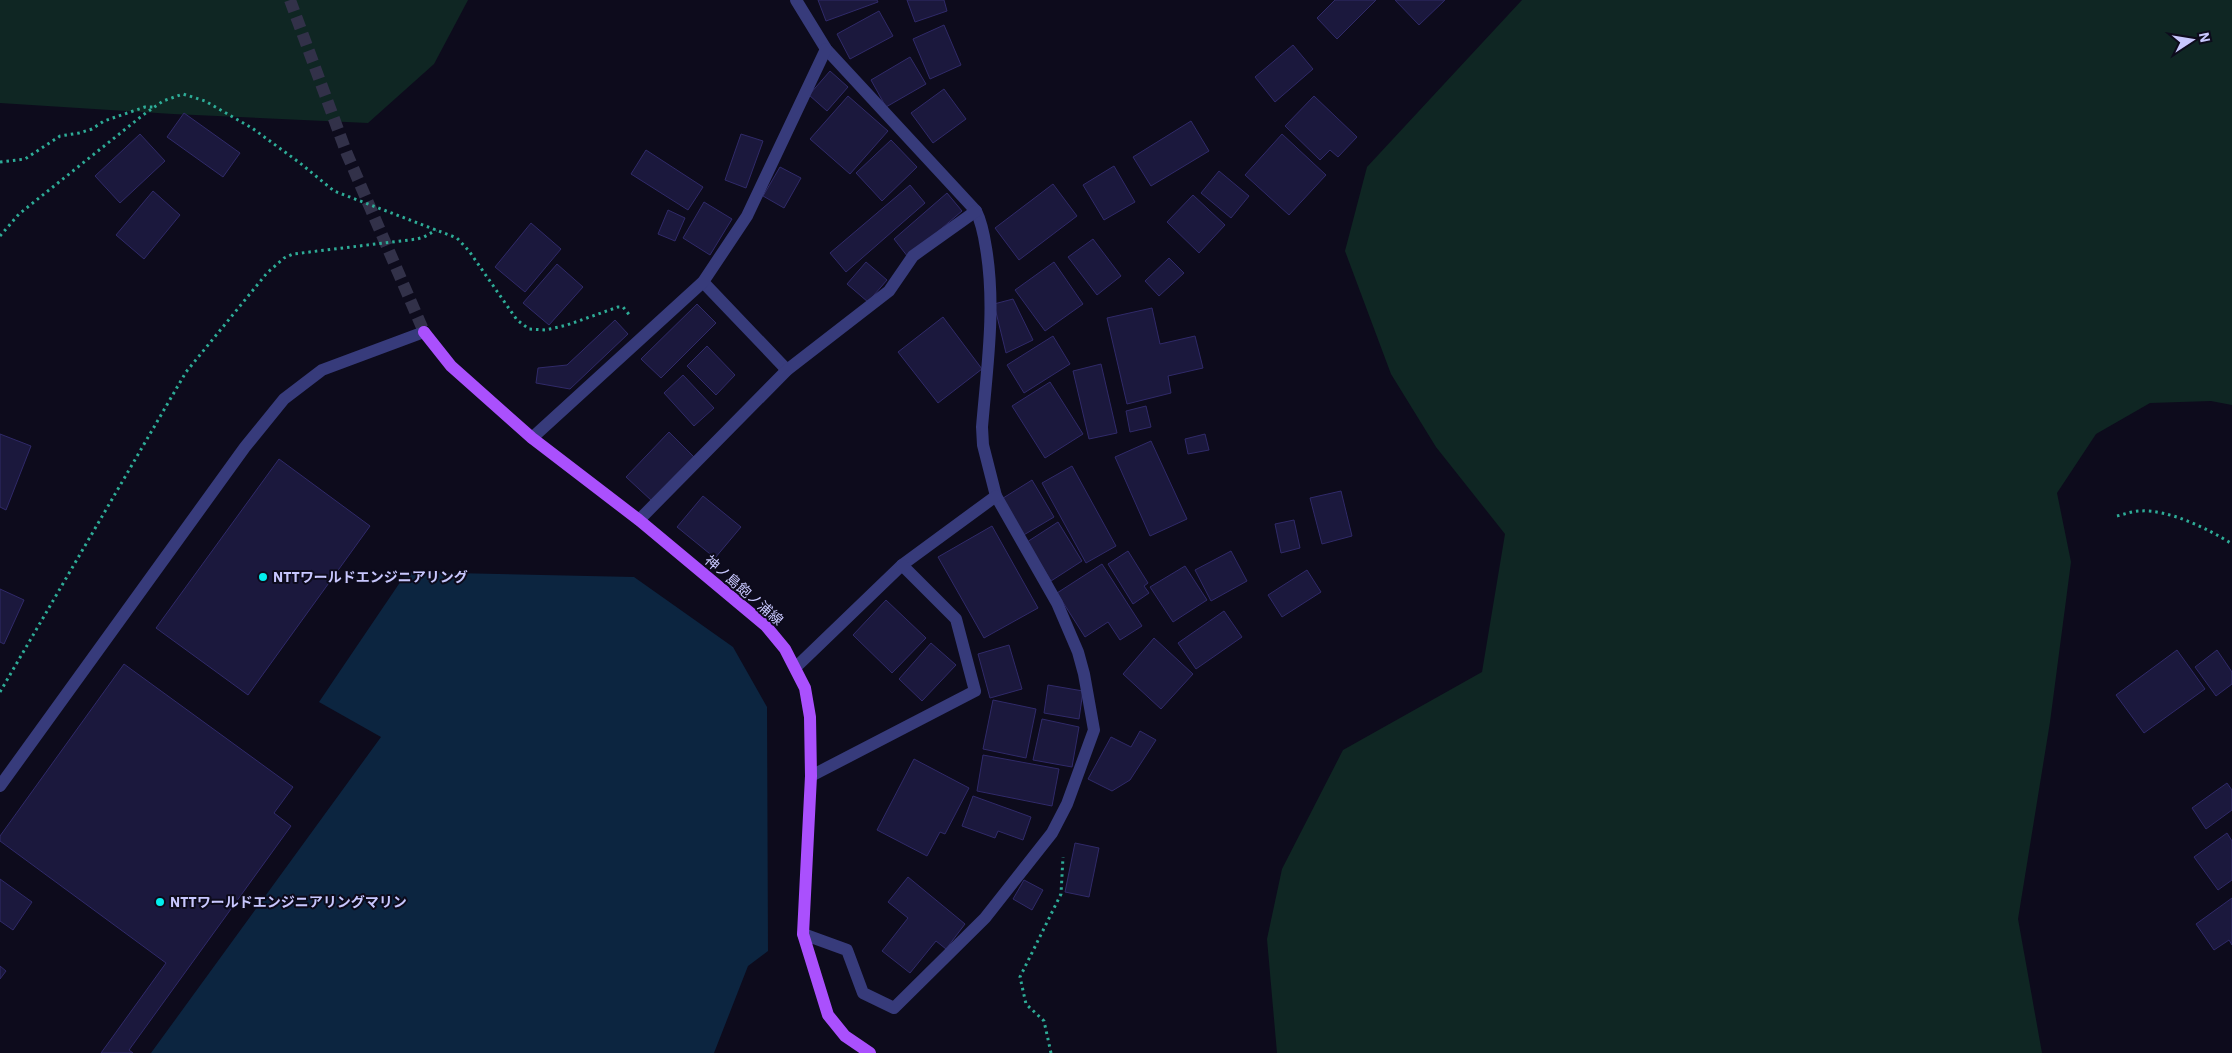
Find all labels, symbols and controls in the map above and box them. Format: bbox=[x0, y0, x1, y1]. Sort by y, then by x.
north arrow bbox=[2167, 15, 2217, 65]
text: N bbox=[2195, 30, 2215, 44]
street label: 神ノ島飽ノ浦線 bbox=[701, 551, 787, 629]
place label: NTTワールドエンジニアリング bbox=[273, 568, 468, 586]
marker: NTTワールドエンジニアリング bbox=[257, 571, 269, 583]
place label: NTTワールドエンジニアリングマリン bbox=[170, 893, 407, 911]
marker: NTTワールドエンジニアリングマリン bbox=[154, 896, 166, 908]

